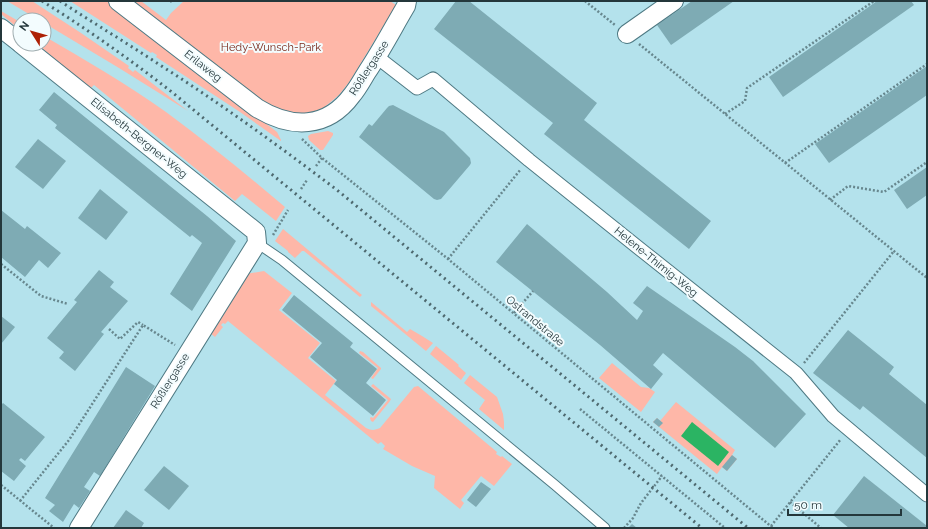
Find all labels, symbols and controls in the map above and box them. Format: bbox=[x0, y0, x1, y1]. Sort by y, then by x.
north arrow bbox=[12, 12, 52, 52]
text: N bbox=[17, 19, 32, 34]
street label: Rößlergasse bbox=[346, 38, 392, 98]
park label: Hedy-Wunsch-Park bbox=[221, 41, 321, 54]
street label: Erilaweg bbox=[182, 47, 224, 85]
street label: Elisabeth-Bergner-Weg bbox=[88, 95, 190, 181]
street label: Helene-Thimig-Weg bbox=[612, 224, 700, 300]
street label: Ostrandstraße bbox=[503, 293, 567, 349]
street label: Rößlergasse bbox=[148, 351, 192, 411]
scale bar bbox=[788, 491, 901, 517]
text: 50 m bbox=[794, 498, 822, 512]

